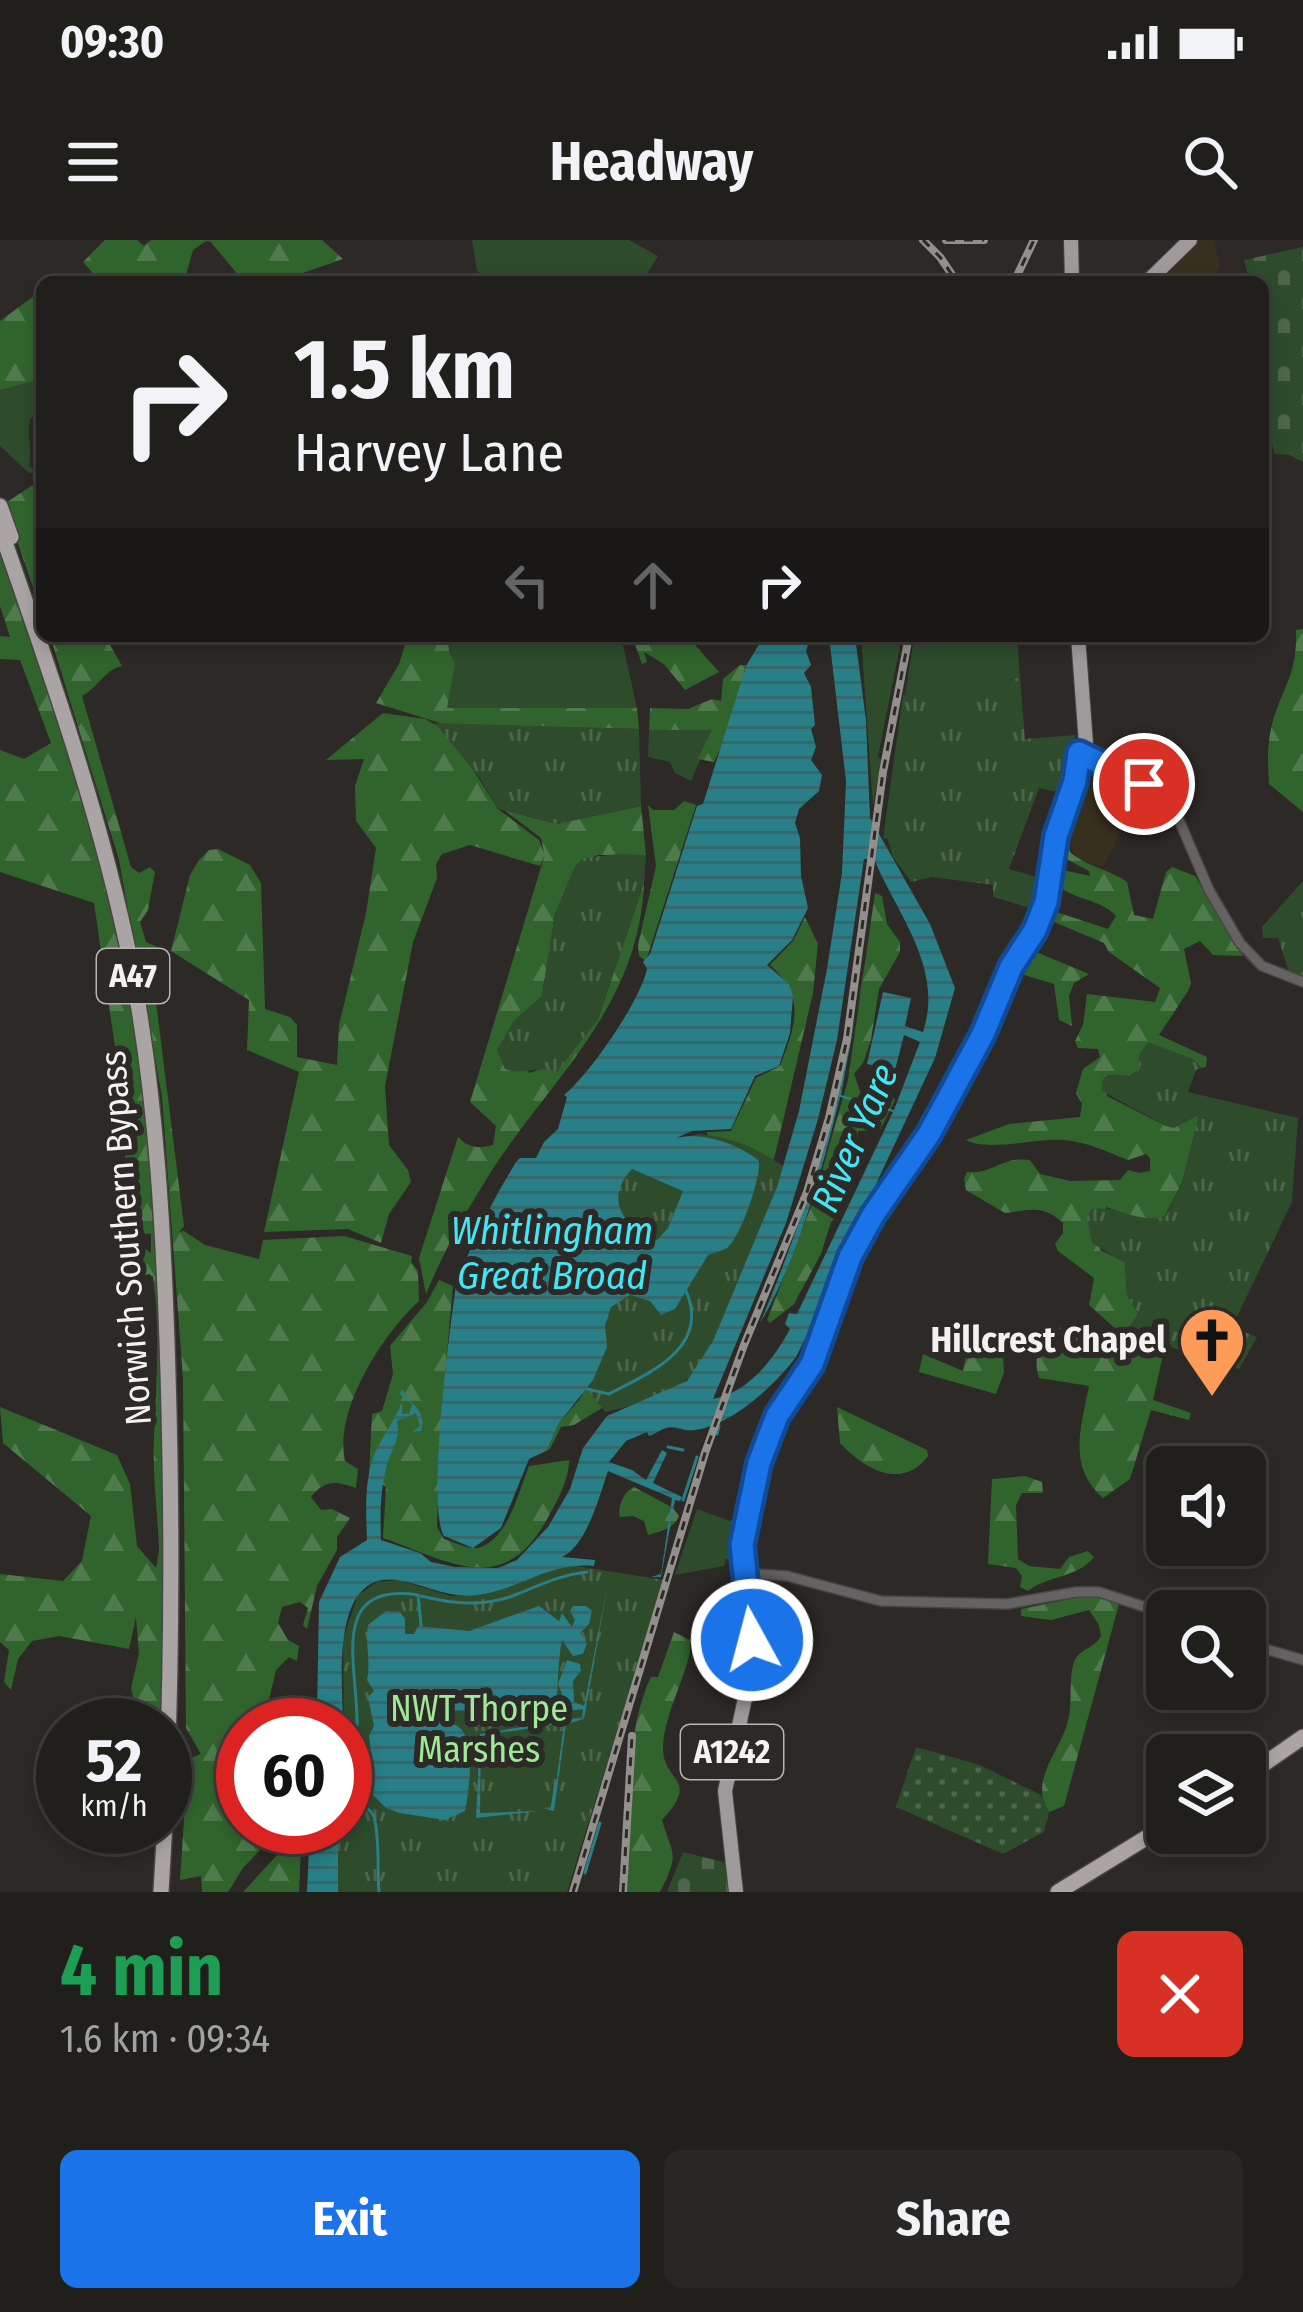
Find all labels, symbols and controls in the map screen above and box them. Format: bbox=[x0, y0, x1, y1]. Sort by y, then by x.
text: 09:30 bbox=[60, 15, 164, 69]
icon: menu bbox=[60, 129, 126, 195]
icon: search bbox=[1177, 129, 1243, 195]
text: Headway bbox=[550, 130, 753, 194]
text: 1.5 km bbox=[294, 319, 515, 420]
icon: right bbox=[96, 324, 252, 480]
text: Harvey Lane bbox=[294, 421, 564, 485]
icon: left bbox=[494, 552, 560, 618]
icon: ahead bbox=[620, 552, 686, 618]
icon: right bbox=[746, 552, 812, 618]
pin bbox=[1093, 733, 1195, 835]
icon: arrive bbox=[1111, 751, 1177, 817]
road number: A47 bbox=[97, 949, 169, 1003]
street label: Norwich Southern Bypass bbox=[91, 1049, 161, 1427]
water label: River Yare bbox=[802, 1057, 908, 1219]
water label: Whitlingham Great Broad bbox=[451, 1208, 653, 1299]
church icon: Hillcrest Chapel bbox=[1177, 1305, 1247, 1399]
place label: Hillcrest Chapel bbox=[931, 1318, 1166, 1362]
map controls bbox=[1146, 1446, 1266, 1854]
button: sound bbox=[1146, 1446, 1266, 1566]
position arrow bbox=[689, 1577, 815, 1703]
button: search bbox=[1146, 1590, 1266, 1710]
park label: NWT Thorpe Marshes bbox=[390, 1687, 568, 1772]
speed limit sign: 60 bbox=[216, 1698, 372, 1854]
text: 52 bbox=[86, 1725, 142, 1797]
road number: A1242 bbox=[681, 1725, 783, 1779]
button: layers bbox=[1146, 1734, 1266, 1854]
text: km/h bbox=[81, 1788, 147, 1824]
text: 4 min bbox=[60, 1928, 223, 2014]
button: close bbox=[1117, 1931, 1243, 2057]
text: 1.6 km · 09:34 bbox=[60, 2016, 270, 2062]
button: Exit bbox=[60, 2150, 640, 2288]
button: Share bbox=[664, 2150, 1243, 2288]

